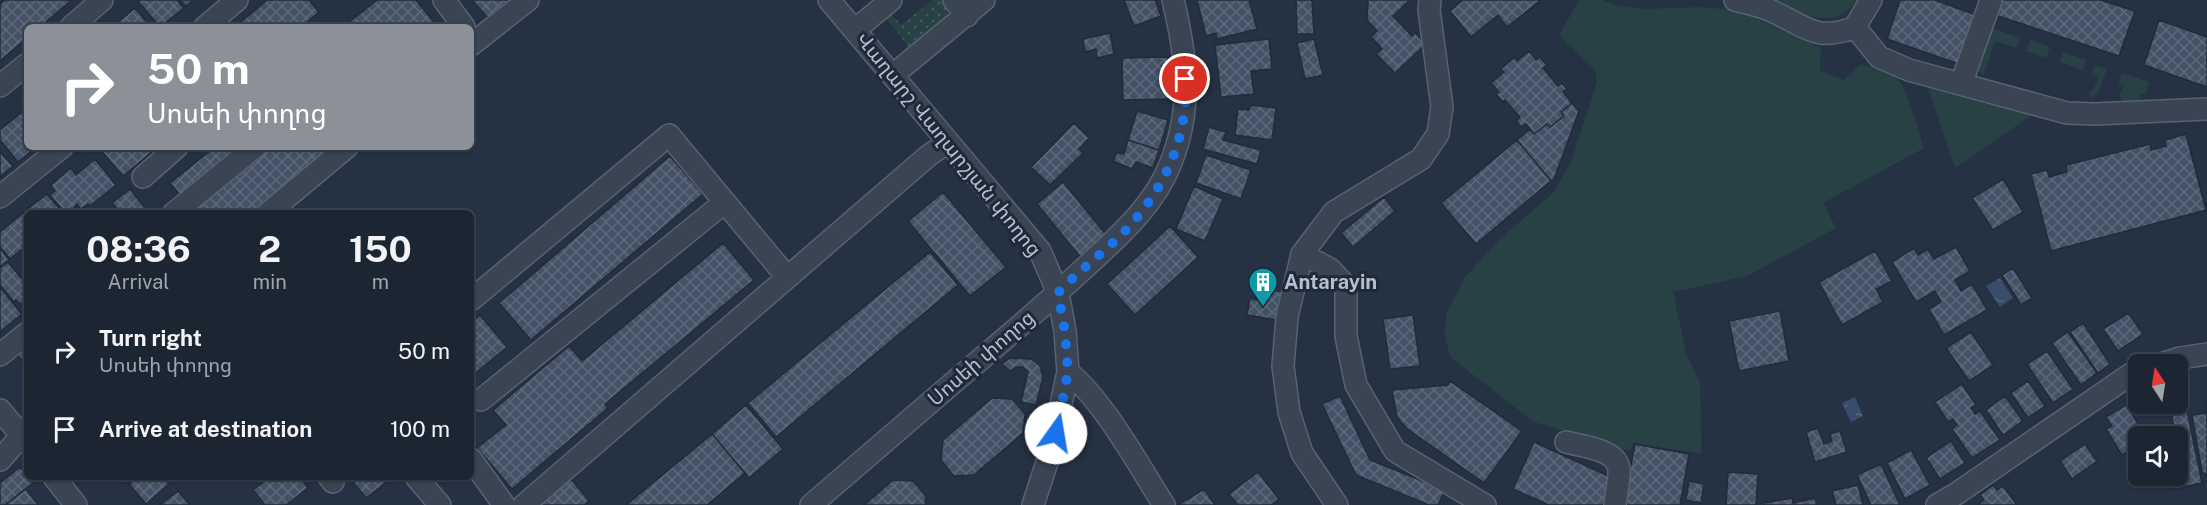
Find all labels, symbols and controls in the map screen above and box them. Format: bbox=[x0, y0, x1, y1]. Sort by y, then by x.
street label: Վաղարշ Վաղարշյան փողոց bbox=[851, 27, 1047, 261]
text: 50 m bbox=[147, 44, 250, 93]
icon: right bbox=[48, 48, 126, 126]
pin bbox=[1159, 53, 1210, 104]
icon: arrive bbox=[1168, 62, 1201, 95]
text: Սոսեի փողոց bbox=[147, 97, 327, 129]
text: 08:36 bbox=[86, 228, 191, 270]
text: 2 bbox=[258, 228, 281, 270]
text: 150 bbox=[349, 228, 412, 270]
building icon: Antarayin bbox=[1247, 266, 1279, 308]
text: Arrival bbox=[108, 270, 169, 294]
text: min bbox=[253, 270, 287, 294]
text: m bbox=[372, 270, 389, 294]
place label: Antarayin bbox=[1284, 270, 1377, 294]
street label: Սոսեի փողոց bbox=[923, 305, 1039, 411]
text: Turn right bbox=[99, 325, 202, 351]
icon: right bbox=[48, 335, 81, 368]
text: 50 m bbox=[398, 338, 450, 364]
text: Սոսեի փողոց bbox=[99, 353, 232, 377]
north arrow bbox=[2128, 354, 2188, 414]
map controls bbox=[2128, 354, 2188, 486]
position arrow bbox=[1024, 401, 1088, 465]
icon: arrive bbox=[48, 413, 81, 446]
text: Arrive at destination bbox=[99, 416, 312, 442]
text: 100 m bbox=[390, 416, 450, 442]
button: sound bbox=[2128, 426, 2188, 486]

